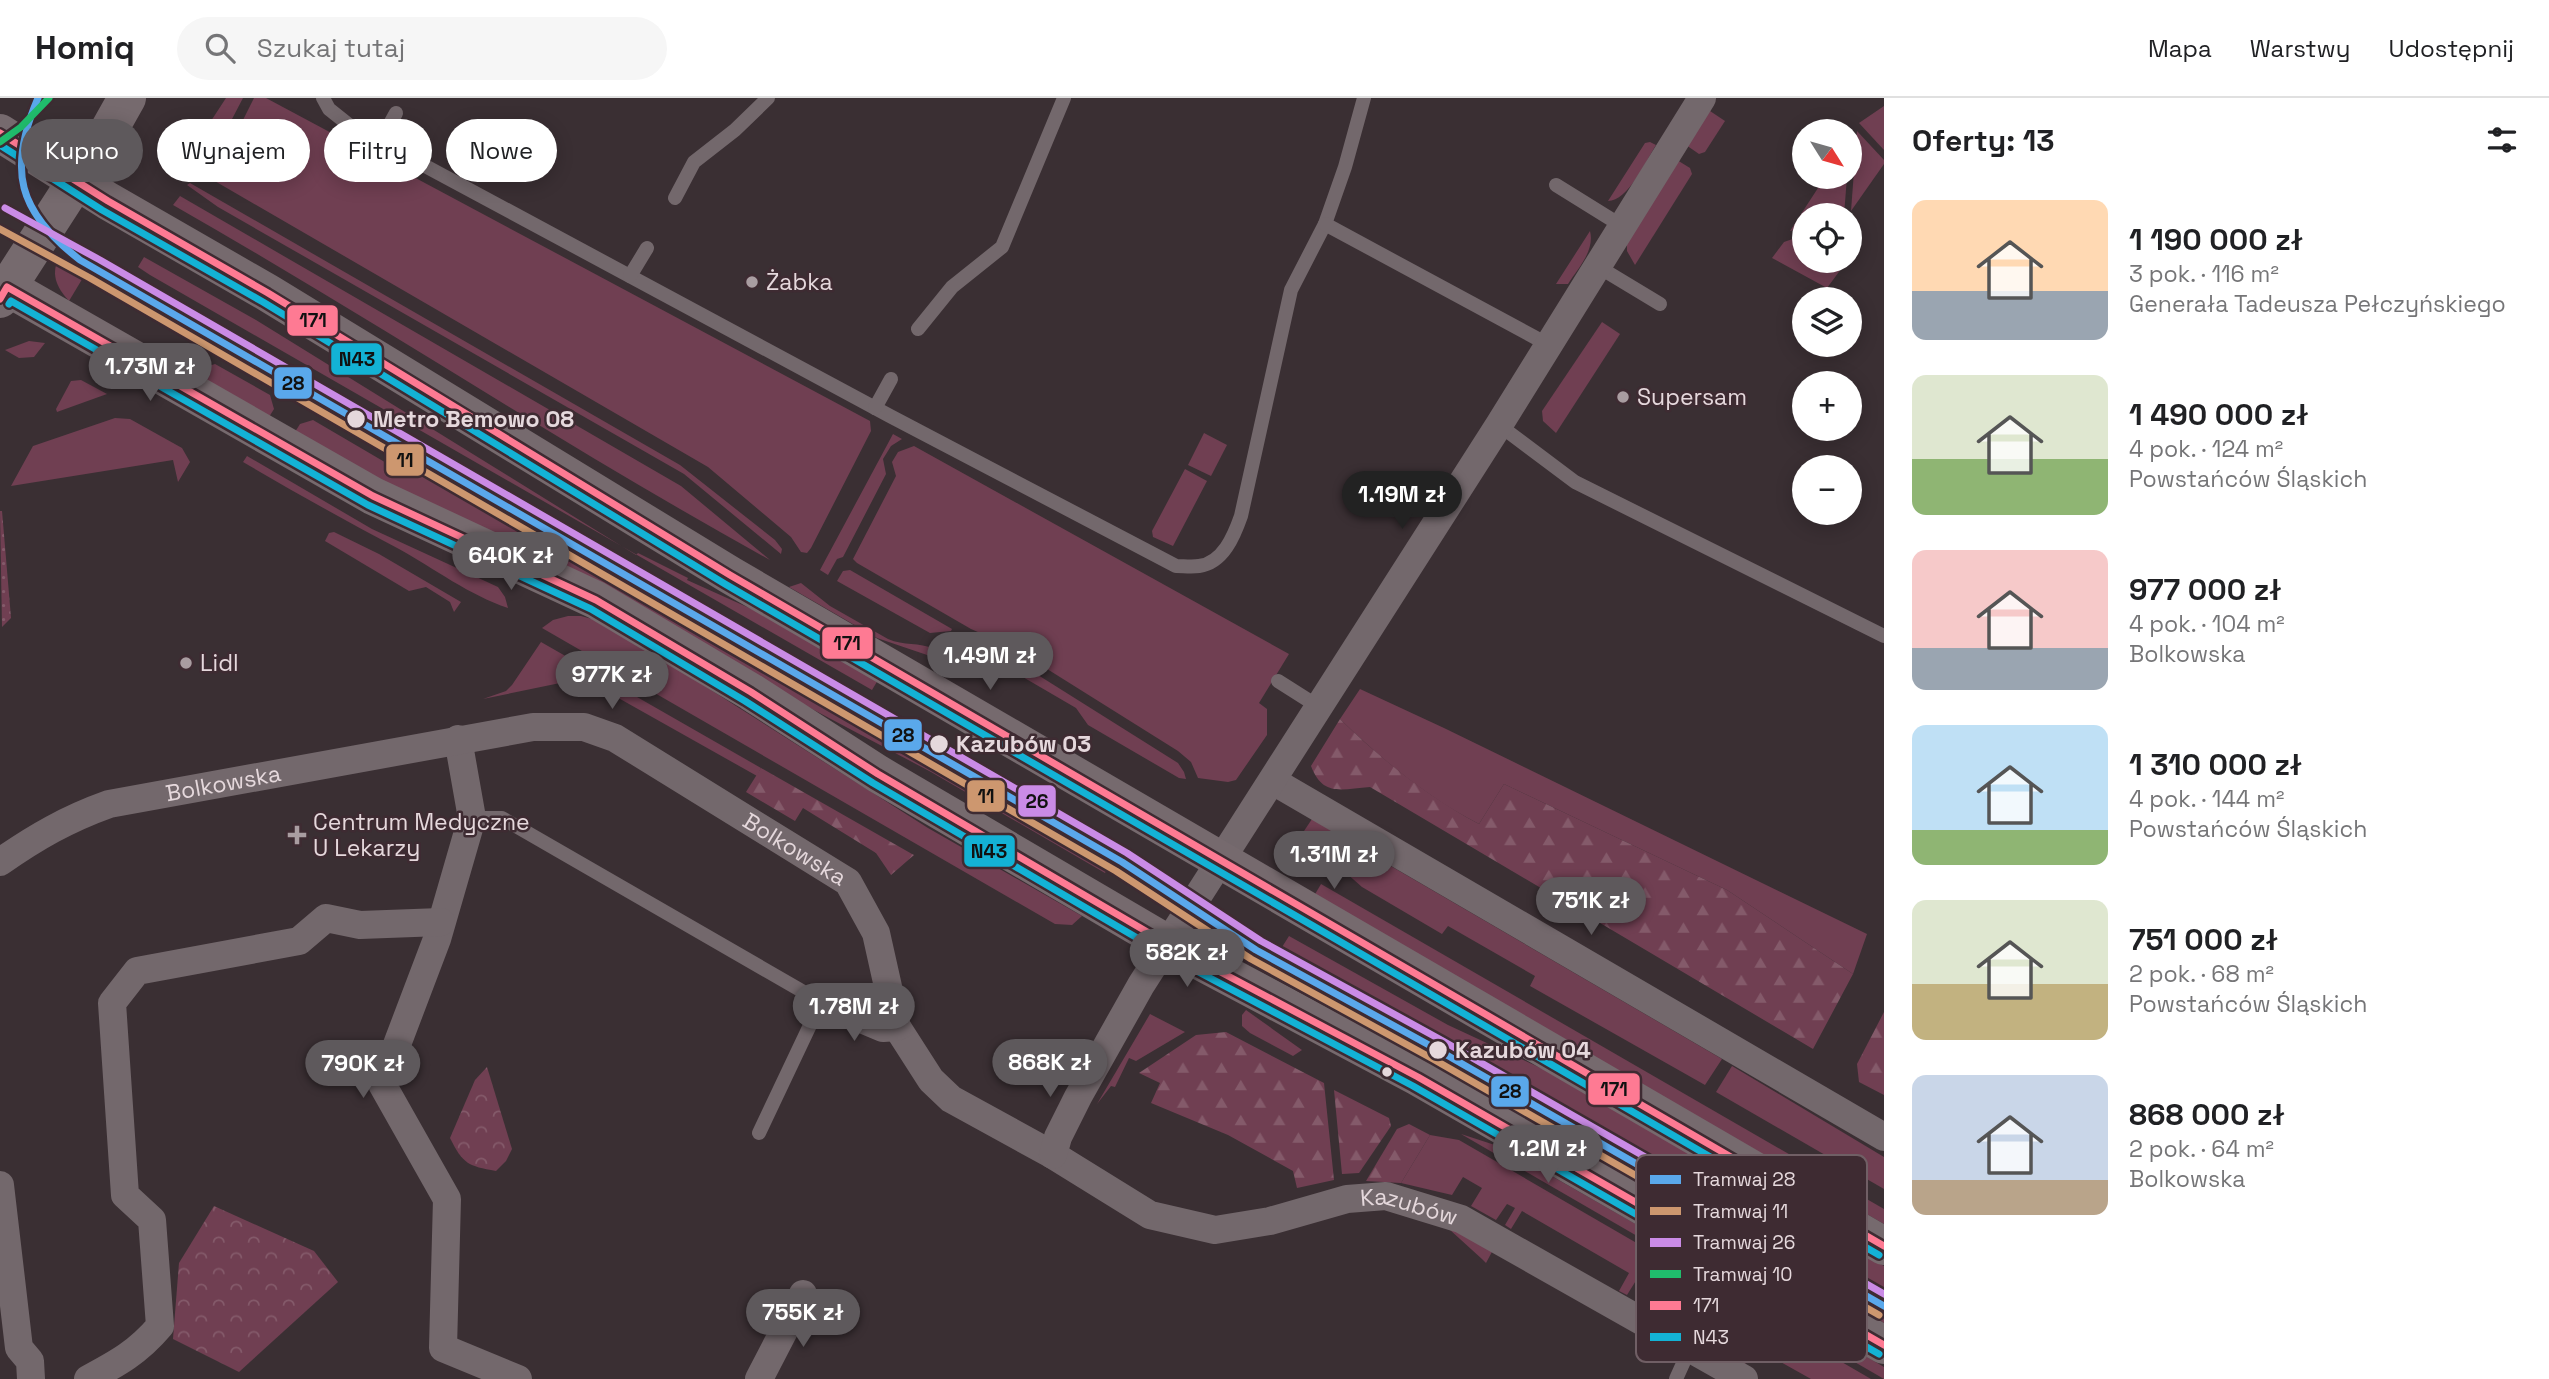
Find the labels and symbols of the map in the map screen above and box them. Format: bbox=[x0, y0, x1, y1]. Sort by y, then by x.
north arrow bbox=[1792, 119, 1862, 189]
place label: Żabka bbox=[766, 267, 833, 297]
marker: Żabka bbox=[744, 274, 760, 290]
line badge: 171 bbox=[286, 304, 339, 337]
text: 171 bbox=[299, 308, 327, 333]
line badge: N43 bbox=[330, 342, 383, 376]
pin: 1.73M zł bbox=[78, 344, 222, 403]
text: N43 bbox=[339, 347, 375, 372]
line badge: 28 bbox=[273, 366, 313, 400]
text: 28 bbox=[282, 371, 304, 396]
place label: Supersam bbox=[1637, 382, 1747, 412]
marker: Supersam bbox=[1615, 389, 1631, 405]
place label: Metro Bemowo 08 bbox=[373, 404, 574, 434]
marker: Metro Bemowo 08 bbox=[345, 408, 367, 430]
line badge: 11 bbox=[385, 443, 425, 477]
text: 11 bbox=[396, 448, 414, 473]
pin: 1.19M zł bbox=[1330, 472, 1474, 531]
pin: 640K zł bbox=[446, 532, 576, 592]
line badge: 171 bbox=[821, 626, 874, 660]
text: 171 bbox=[833, 631, 861, 656]
pin: 1.49M zł bbox=[918, 632, 1062, 692]
place label: Lidl bbox=[200, 648, 239, 678]
pin: 977K zł bbox=[547, 652, 677, 711]
marker: Lidl bbox=[178, 655, 194, 671]
line badge: 28 bbox=[883, 718, 923, 752]
text: 28 bbox=[892, 723, 914, 748]
place label: Kazubów 03 bbox=[956, 729, 1091, 759]
marker: Kazubów 03 bbox=[928, 733, 950, 755]
street label: Bolkowska bbox=[163, 758, 283, 808]
line badge: 11 bbox=[966, 779, 1006, 813]
text: 11 bbox=[977, 784, 995, 809]
line badge: 26 bbox=[1017, 784, 1057, 818]
text: 26 bbox=[1025, 789, 1049, 814]
street label: Bolkowska bbox=[737, 806, 852, 893]
place label: Centrum Medyczne U Lekarzy bbox=[313, 807, 530, 863]
marker: Centrum Medyczne U Lekarzy bbox=[287, 825, 307, 845]
pin: 1.31M zł bbox=[1262, 832, 1406, 891]
line badge: N43 bbox=[963, 834, 1016, 868]
text: N43 bbox=[971, 839, 1007, 864]
pin: 751K zł bbox=[1526, 878, 1656, 937]
pin: 582K zł bbox=[1122, 930, 1252, 989]
pin: 1.78M zł bbox=[782, 984, 926, 1043]
place label: Kazubów 04 bbox=[1455, 1035, 1591, 1065]
marker: Kazubów 04 bbox=[1427, 1039, 1449, 1061]
pin: 790K zł bbox=[298, 1040, 428, 1100]
pin: 868K zł bbox=[985, 1040, 1115, 1099]
unlabelled marker bbox=[1380, 1065, 1394, 1079]
line badge: 171 bbox=[1587, 1072, 1641, 1106]
line badge: 28 bbox=[1490, 1075, 1530, 1108]
text: 171 bbox=[1600, 1077, 1628, 1102]
text: 28 bbox=[1499, 1079, 1521, 1104]
pin: 1.2M zł bbox=[1483, 1126, 1613, 1185]
legend bbox=[1636, 1155, 1867, 1362]
text: Tramwaj 28 bbox=[1693, 1167, 1796, 1192]
street label: Kazubów bbox=[1359, 1181, 1462, 1232]
text: Tramwaj 11 bbox=[1693, 1199, 1788, 1224]
text: Tramwaj 26 bbox=[1693, 1230, 1795, 1255]
text: Tramwaj 10 bbox=[1693, 1262, 1792, 1287]
pin: 755K zł bbox=[738, 1290, 868, 1349]
text: 171 bbox=[1693, 1293, 1719, 1318]
text: N43 bbox=[1693, 1325, 1729, 1350]

